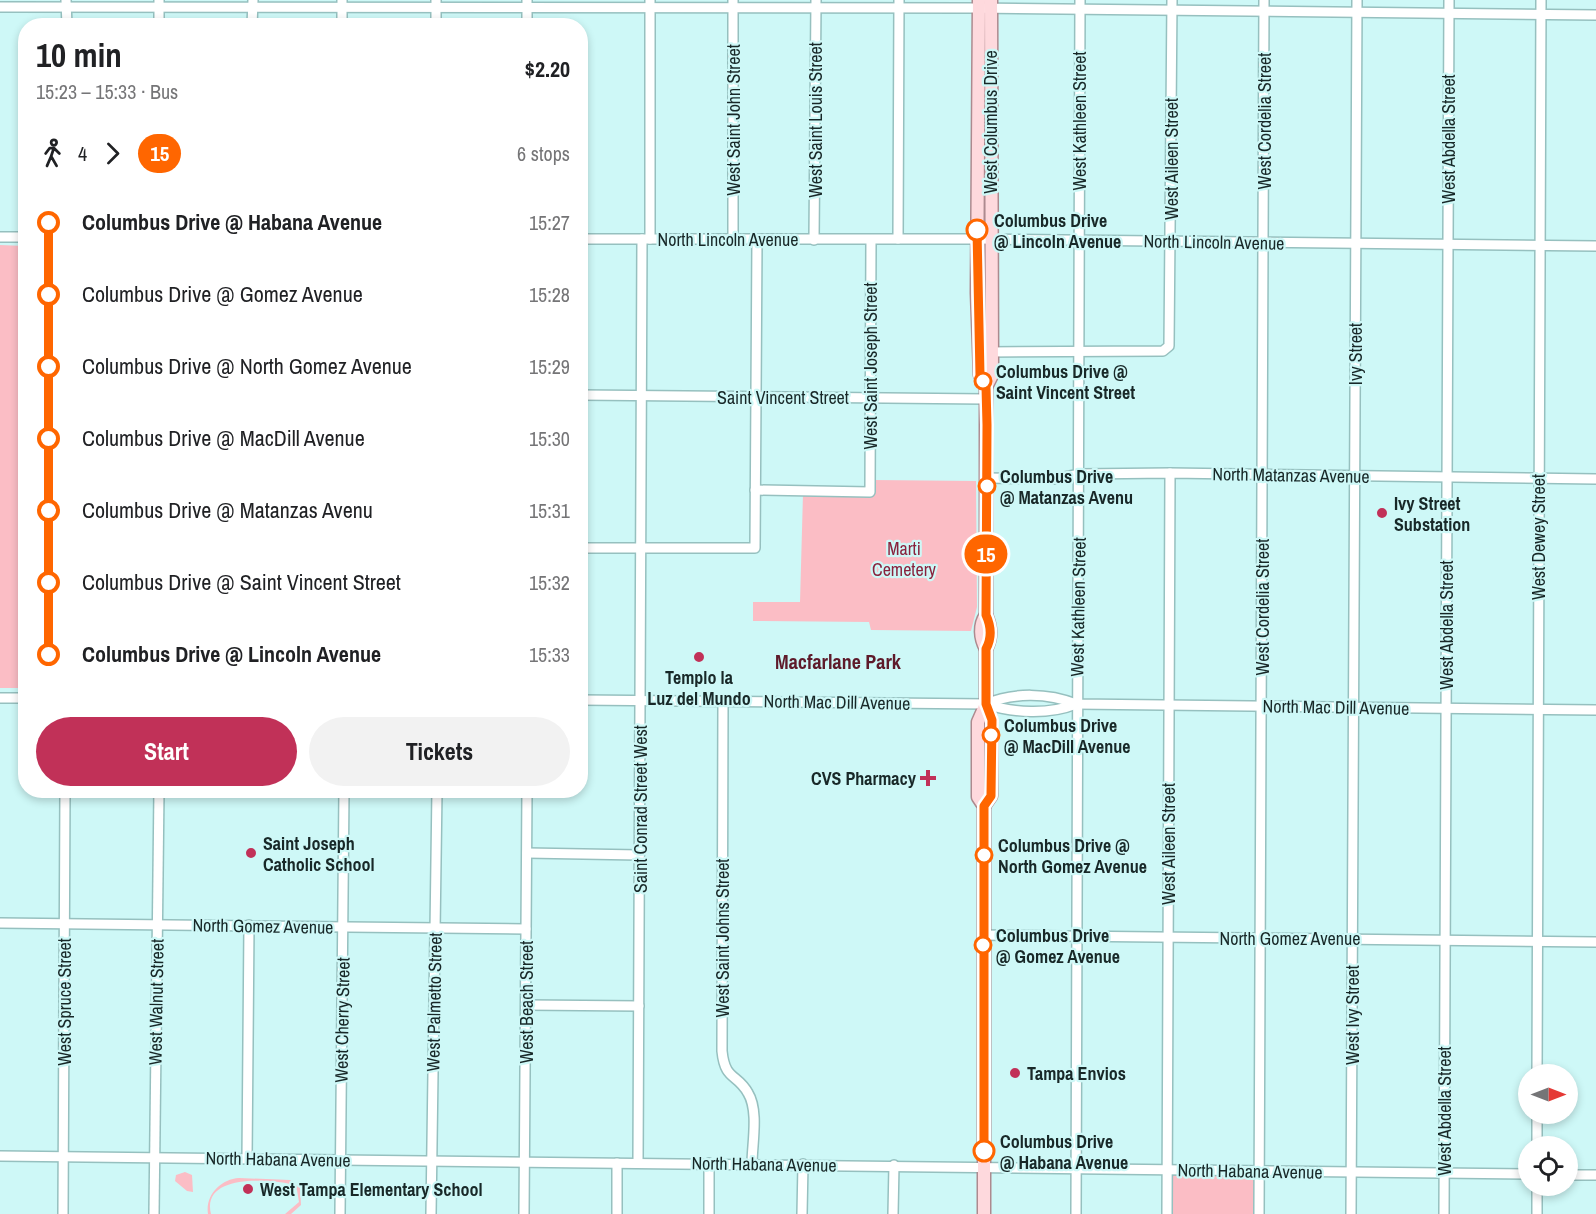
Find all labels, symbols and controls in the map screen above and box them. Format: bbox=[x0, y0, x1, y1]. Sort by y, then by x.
text: 10 min bbox=[36, 33, 122, 77]
street label: West Saint Louis Street bbox=[803, 42, 828, 198]
street label: West Saint John Street bbox=[721, 44, 746, 196]
street label: West Columbus Drive bbox=[978, 50, 1003, 194]
street label: West Kathleen Street bbox=[1067, 51, 1092, 191]
street label: West Cordelia Street bbox=[1252, 53, 1277, 189]
text: $2.20 bbox=[525, 54, 570, 84]
street label: West Abdella Street bbox=[1436, 74, 1461, 204]
text: 15:23 – 15:33 · Bus bbox=[36, 78, 178, 105]
street label: West Aileen Street bbox=[1159, 98, 1184, 220]
icon: walk bbox=[36, 137, 69, 170]
icon: forward bbox=[96, 137, 129, 170]
text: 15 bbox=[150, 139, 169, 168]
text: 4 bbox=[78, 140, 87, 167]
text: 6 stops bbox=[517, 140, 570, 167]
text: Columbus Drive @ Habana Avenue bbox=[82, 207, 382, 237]
place label: Columbus Drive @ Lincoln Avenue bbox=[994, 208, 1121, 254]
text: 15:27 bbox=[529, 209, 570, 236]
marker: Columbus Drive @ Lincoln Avenue bbox=[966, 219, 988, 241]
street label: North Lincoln Avenue bbox=[658, 227, 798, 252]
street label: North Lincoln Avenue bbox=[1143, 228, 1285, 256]
text: Columbus Drive @ Gomez Avenue bbox=[82, 279, 363, 309]
text: 15:28 bbox=[529, 281, 570, 308]
street label: West Saint Joseph Street bbox=[858, 282, 883, 450]
street label: Ivy Street bbox=[1343, 323, 1368, 385]
text: Columbus Drive @ North Gomez Avenue bbox=[82, 351, 412, 381]
text: 15:29 bbox=[529, 353, 570, 380]
place label: Columbus Drive @ Saint Vincent Street bbox=[996, 359, 1135, 405]
marker: Columbus Drive @ Saint Vincent Street bbox=[974, 372, 992, 390]
street label: Saint Vincent Street bbox=[717, 385, 849, 410]
text: Columbus Drive @ MacDill Avenue bbox=[82, 423, 365, 453]
text: 15:30 bbox=[529, 425, 570, 452]
street label: North Matanzas Avenue bbox=[1212, 461, 1370, 489]
place label: Columbus Drive @ Matanzas Avenu bbox=[1000, 464, 1133, 510]
street label: West Dewey Street bbox=[1526, 474, 1551, 600]
marker: Columbus Drive @ Matanzas Avenu bbox=[978, 477, 996, 495]
place label: Ivy Street Substation bbox=[1394, 491, 1470, 537]
text: Columbus Drive @ Matanzas Avenu bbox=[82, 495, 373, 525]
text: 15:31 bbox=[529, 497, 570, 524]
marker: Ivy Street Substation bbox=[1375, 506, 1389, 520]
line badge: 15 bbox=[959, 534, 1013, 574]
park label: Marti Cemetery bbox=[872, 536, 937, 582]
street label: West Kathleen Street bbox=[1064, 537, 1092, 677]
street label: West Cordelia Street bbox=[1250, 539, 1275, 675]
text: 15 bbox=[976, 540, 996, 569]
street label: West Abdella Street bbox=[1434, 560, 1459, 690]
text: Columbus Drive @ Saint Vincent Street bbox=[82, 567, 401, 597]
text: 15:32 bbox=[529, 569, 570, 596]
text: Columbus Drive @ Lincoln Avenue bbox=[82, 639, 381, 669]
text: 15:33 bbox=[529, 641, 570, 668]
district label: Macfarlane Park bbox=[775, 648, 902, 675]
marker: Templo la Luz del Mundo bbox=[692, 650, 706, 664]
place label: Templo la Luz del Mundo bbox=[647, 665, 751, 711]
street label: North Mac Dill Avenue bbox=[763, 688, 911, 716]
street label: North Mac Dill Avenue bbox=[1262, 693, 1410, 721]
place label: Columbus Drive @ MacDill Avenue bbox=[1004, 713, 1131, 759]
button: Start bbox=[36, 717, 297, 786]
button: Tickets bbox=[309, 717, 570, 786]
street label: Saint Conrad Street West bbox=[628, 725, 653, 893]
marker: Columbus Drive @ MacDill Avenue bbox=[982, 726, 1000, 744]
place label: CVS Pharmacy bbox=[811, 766, 917, 791]
marker: CVS Pharmacy bbox=[921, 771, 935, 785]
street label: West Aileen Street bbox=[1156, 783, 1181, 905]
place label: Saint Joseph Catholic School bbox=[263, 831, 375, 877]
place label: Columbus Drive @ North Gomez Avenue bbox=[998, 833, 1147, 879]
marker: Saint Joseph Catholic School bbox=[244, 846, 258, 860]
marker: Columbus Drive @ North Gomez Avenue bbox=[975, 846, 993, 864]
street label: West Saint Johns Street bbox=[710, 859, 735, 1017]
street label: North Gomez Avenue bbox=[192, 912, 334, 940]
place label: Columbus Drive @ Gomez Avenue bbox=[996, 923, 1120, 969]
street label: North Gomez Avenue bbox=[1220, 926, 1360, 951]
street label: West Palmetto Street bbox=[420, 932, 448, 1072]
marker: Columbus Drive @ Gomez Avenue bbox=[974, 936, 992, 954]
street label: West Spruce Street bbox=[52, 938, 77, 1066]
street label: West Walnut Street bbox=[142, 939, 170, 1065]
street label: West Beach Street bbox=[514, 941, 539, 1063]
street label: West Cherry Street bbox=[328, 957, 356, 1083]
street label: West Ivy Street bbox=[1340, 965, 1365, 1065]
street label: West Abdella Street bbox=[1432, 1046, 1457, 1176]
place label: Tampa Envios bbox=[1027, 1061, 1126, 1086]
north arrow bbox=[1518, 1064, 1578, 1124]
map controls bbox=[1518, 1064, 1578, 1196]
marker: Tampa Envios bbox=[1008, 1066, 1022, 1080]
place label: Columbus Drive @ Habana Avenue bbox=[1000, 1129, 1128, 1175]
button: locate bbox=[1518, 1136, 1578, 1196]
marker: Columbus Drive @ Habana Avenue bbox=[973, 1140, 995, 1162]
street label: North Habana Avenue bbox=[205, 1145, 351, 1173]
street label: North Habana Avenue bbox=[691, 1150, 837, 1178]
street label: North Habana Avenue bbox=[1177, 1157, 1323, 1185]
place label: West Tampa Elementary School bbox=[260, 1177, 483, 1202]
marker: West Tampa Elementary School bbox=[241, 1182, 255, 1196]

